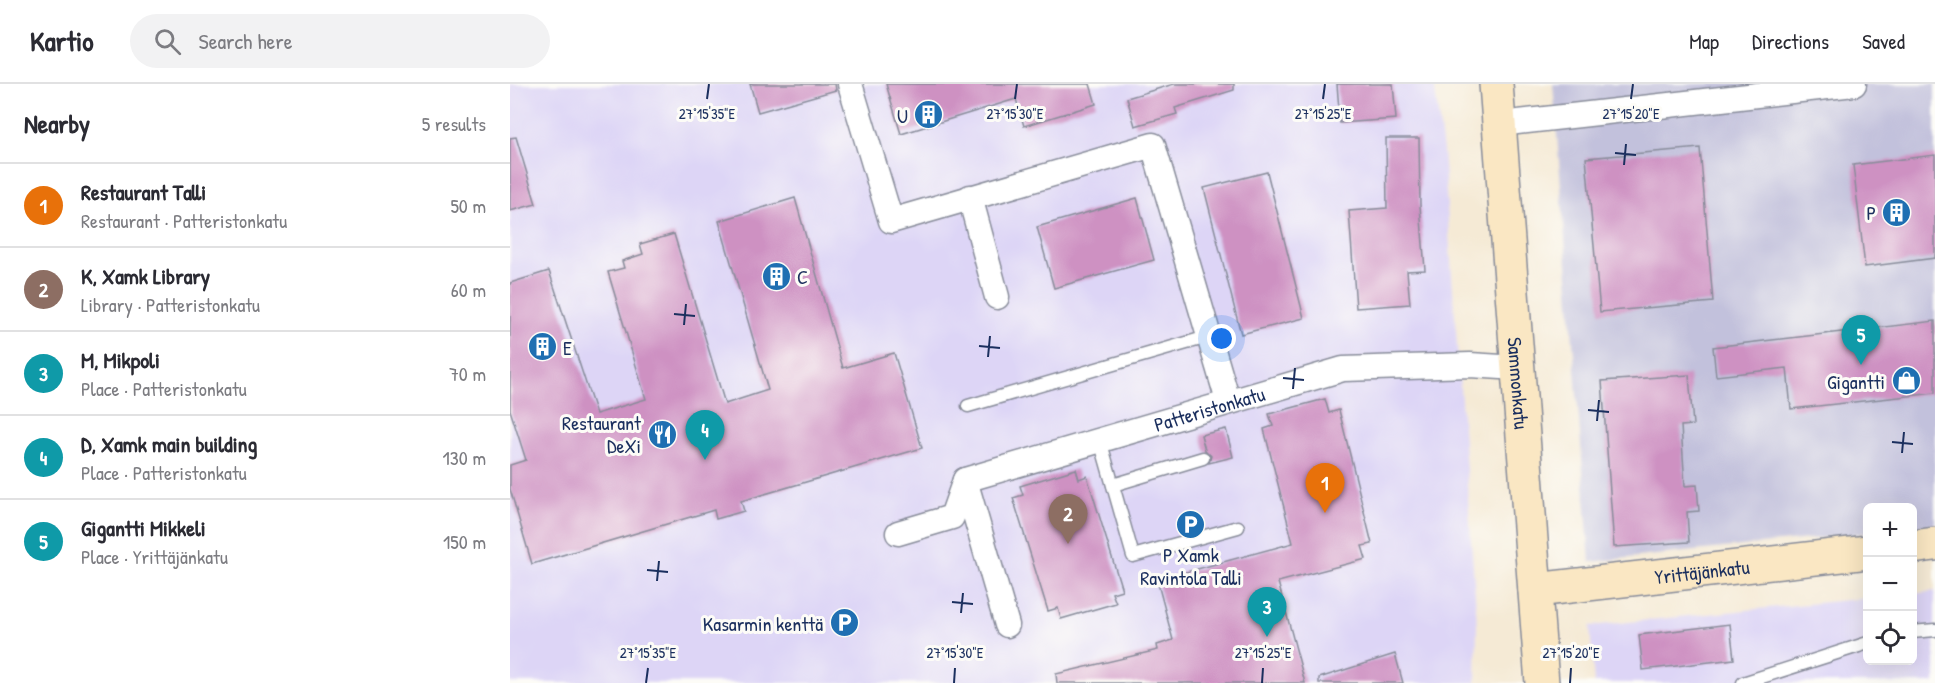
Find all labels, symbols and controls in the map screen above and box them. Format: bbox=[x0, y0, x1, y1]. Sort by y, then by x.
search box bbox=[130, 14, 550, 68]
text: Kartio bbox=[30, 22, 94, 60]
icon: search bbox=[151, 25, 184, 58]
text: Search here bbox=[199, 26, 293, 56]
text: Map bbox=[1689, 27, 1719, 56]
text: Directions bbox=[1752, 27, 1829, 56]
text: Saved bbox=[1862, 27, 1905, 56]
building icon: U bbox=[913, 99, 945, 131]
place label: U bbox=[897, 102, 908, 129]
text: 27°15'35"E bbox=[679, 103, 736, 124]
text: 27°15'30"E bbox=[987, 103, 1044, 124]
text: 27°15'25"E bbox=[1295, 103, 1352, 124]
text: 27°15'20"E bbox=[1602, 103, 1660, 124]
text: Nearby bbox=[24, 106, 90, 141]
text: 5 results bbox=[422, 110, 486, 137]
text: Restaurant Talli bbox=[81, 177, 206, 207]
text: 1 bbox=[40, 192, 47, 219]
text: 50 m bbox=[450, 192, 486, 219]
building icon: P bbox=[1881, 196, 1913, 228]
place label: P bbox=[1866, 199, 1876, 226]
text: Restaurant · Patteristonkatu bbox=[81, 207, 287, 234]
building icon: C bbox=[760, 260, 792, 292]
text: K, Xamk Library bbox=[81, 261, 210, 291]
place label: C bbox=[797, 263, 808, 290]
text: 2 bbox=[39, 276, 48, 303]
text: 60 m bbox=[451, 276, 486, 303]
text: Library · Patteristonkatu bbox=[81, 291, 260, 318]
pin: 5 bbox=[1842, 316, 1880, 365]
your location bbox=[1207, 324, 1236, 353]
building icon: E bbox=[526, 331, 558, 363]
place label: E bbox=[563, 334, 572, 361]
street label: Sammonkatu bbox=[1502, 336, 1536, 430]
text: M, Mikpoli bbox=[81, 345, 160, 375]
text: 3 bbox=[39, 360, 48, 387]
text: 70 m bbox=[449, 360, 486, 387]
shop icon: Gigantti bbox=[1890, 365, 1922, 397]
place label: Gigantti bbox=[1827, 368, 1885, 395]
text: Place · Patteristonkatu bbox=[81, 375, 247, 402]
street label: Patteristonkatu bbox=[1151, 379, 1268, 437]
place label: Restaurant DeXi bbox=[562, 409, 642, 459]
pin: 4 bbox=[686, 410, 724, 460]
restaurant icon: Restaurant DeXi bbox=[646, 418, 678, 450]
text: D, Xamk main building bbox=[81, 429, 257, 459]
text: 4 bbox=[40, 444, 47, 471]
text: 130 m bbox=[443, 444, 486, 471]
text: Place · Patteristonkatu bbox=[81, 459, 247, 486]
pin: 1 bbox=[1306, 464, 1344, 513]
pin: 2 bbox=[1048, 494, 1088, 544]
map controls bbox=[1863, 503, 1917, 665]
button: + bbox=[1863, 503, 1917, 557]
parking icon: P Xamk Ravintola Talli bbox=[1175, 508, 1207, 540]
text: Gigantti Mikkeli bbox=[81, 513, 206, 543]
text: 5 bbox=[39, 528, 48, 555]
text: 150 m bbox=[443, 528, 486, 555]
place label: P Xamk Ravintola Talli bbox=[1140, 541, 1242, 591]
text: Place · Yrittäjänkatu bbox=[81, 543, 228, 570]
street label: Yrittäjänkatu bbox=[1653, 552, 1751, 590]
button: − bbox=[1863, 557, 1917, 611]
pin: 3 bbox=[1248, 588, 1287, 637]
parking icon: Kasarmin kenttä bbox=[828, 607, 860, 639]
place label: Kasarmin kenttä bbox=[703, 610, 823, 637]
button: locate bbox=[1863, 611, 1917, 665]
text: 27°15'35"E bbox=[620, 642, 677, 663]
text: 27°15'30"E bbox=[927, 642, 984, 663]
text: 27°15'25"E bbox=[1235, 642, 1292, 663]
text: 27°15'20"E bbox=[1542, 642, 1600, 663]

